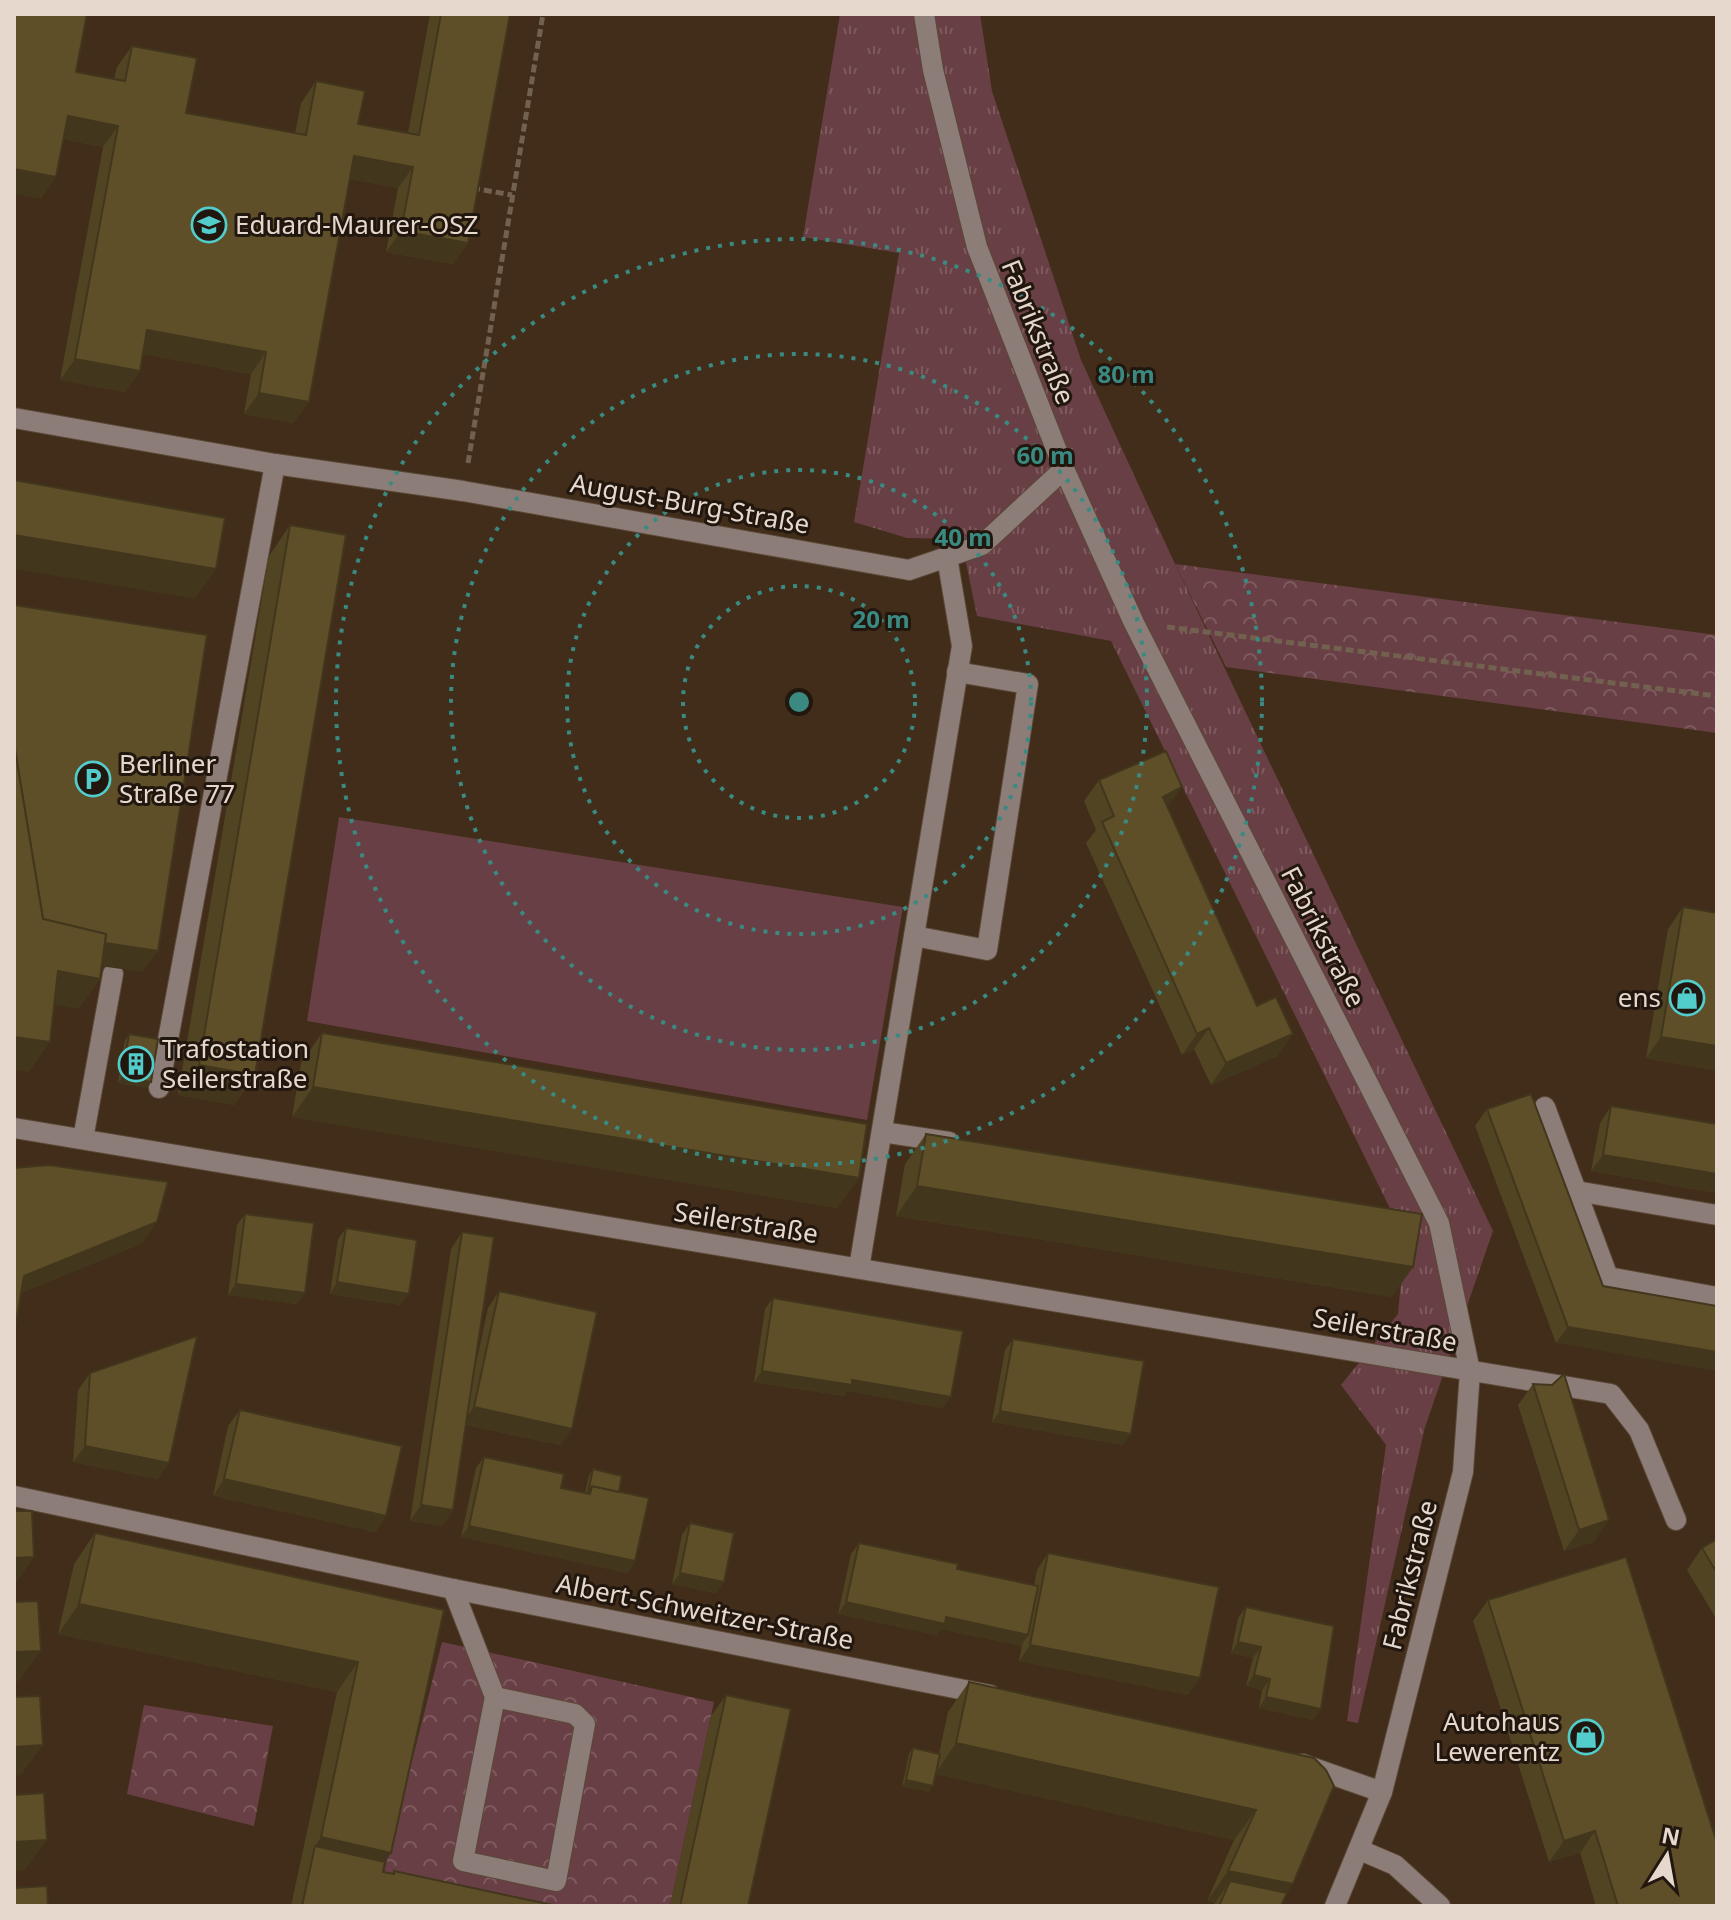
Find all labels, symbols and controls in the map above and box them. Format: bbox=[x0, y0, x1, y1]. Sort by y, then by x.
school or university icon: Eduard-Maurer-OSZ bbox=[190, 206, 228, 244]
place label: Eduard-Maurer-OSZ bbox=[235, 206, 478, 242]
street label: Fabrikstraße bbox=[994, 254, 1084, 409]
text: 80 m bbox=[1097, 357, 1155, 390]
text: 60 m bbox=[1016, 438, 1074, 471]
street label: August-Burg-Straße bbox=[568, 464, 813, 542]
text: 40 m bbox=[934, 520, 992, 553]
text: 20 m bbox=[852, 602, 910, 635]
centre of rings bbox=[785, 688, 813, 716]
place label: Berliner Straße 77 bbox=[119, 745, 235, 811]
parking icon: Berliner Straße 77 bbox=[74, 760, 112, 798]
street label: Fabrikstraße bbox=[1273, 860, 1375, 1013]
place label: ens bbox=[1618, 979, 1661, 1015]
shop icon: ens bbox=[1668, 979, 1706, 1017]
place label: Trafostation Seilerstraße bbox=[162, 1030, 309, 1096]
building icon: Trafostation Seilerstraße bbox=[117, 1045, 155, 1083]
street label: Seilerstraße bbox=[671, 1193, 821, 1251]
street label: Seilerstraße bbox=[1310, 1299, 1460, 1359]
street label: Fabrikstraße bbox=[1373, 1496, 1445, 1653]
street label: Albert-Schweitzer-Straße bbox=[554, 1565, 857, 1658]
place label: Autohaus Lewerentz bbox=[1435, 1703, 1560, 1769]
shop icon: Autohaus Lewerentz bbox=[1567, 1718, 1605, 1756]
north arrow bbox=[1627, 1816, 1707, 1896]
text: N bbox=[1659, 1819, 1683, 1852]

